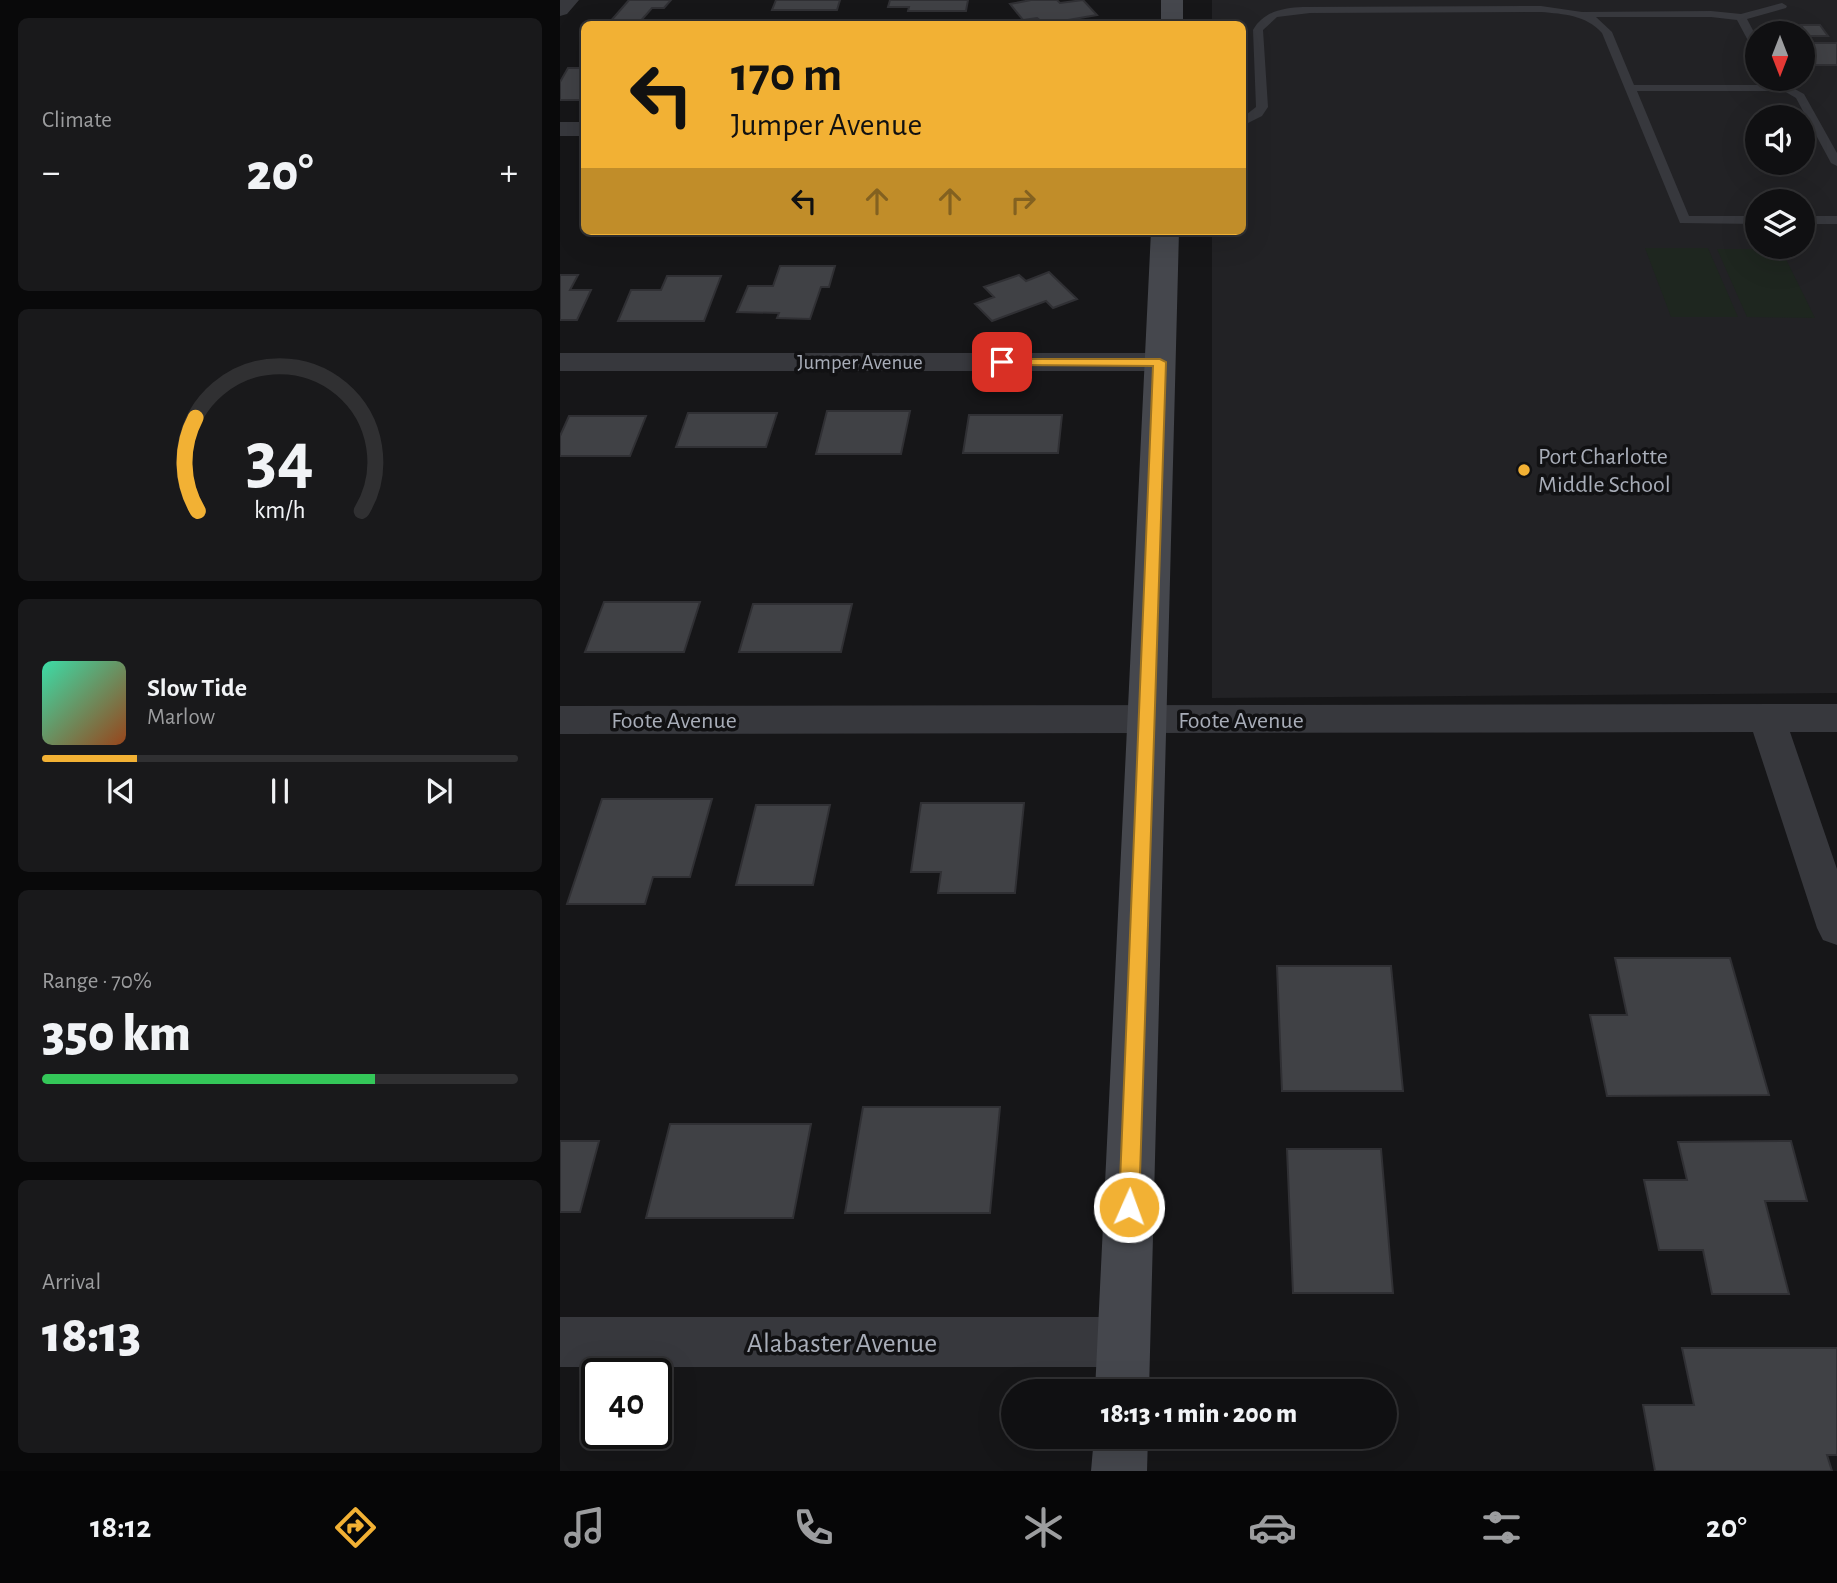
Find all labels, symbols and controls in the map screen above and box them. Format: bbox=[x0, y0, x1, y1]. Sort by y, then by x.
north arrow bbox=[1745, 21, 1815, 91]
map controls bbox=[1745, 21, 1815, 259]
icon: left bbox=[616, 49, 707, 140]
text: 170 m bbox=[731, 51, 842, 100]
button: sound bbox=[1745, 105, 1815, 175]
text: Climate bbox=[42, 109, 112, 132]
text: Jumper Avenue bbox=[731, 109, 922, 141]
text: 20° bbox=[246, 147, 314, 199]
text: − bbox=[42, 154, 60, 192]
text: + bbox=[500, 154, 518, 192]
icon: left bbox=[785, 182, 823, 220]
icon: ahead bbox=[858, 182, 896, 220]
icon: ahead bbox=[931, 182, 969, 220]
icon: right bbox=[1004, 182, 1042, 220]
button: layers bbox=[1745, 189, 1815, 259]
pin bbox=[972, 332, 1032, 392]
icon: arrive bbox=[983, 343, 1021, 381]
street label: Jumper Avenue bbox=[797, 352, 923, 373]
text: 34 bbox=[246, 423, 314, 496]
place label: Port Charlotte Middle School bbox=[1538, 445, 1671, 497]
marker: Port Charlotte Middle School bbox=[1516, 462, 1532, 478]
text: km/h bbox=[254, 498, 306, 523]
text: Slow Tide bbox=[147, 675, 247, 701]
text: Marlow bbox=[147, 706, 215, 729]
street label: Foote Avenue bbox=[611, 709, 737, 733]
street label: Foote Avenue bbox=[1178, 709, 1304, 733]
icon: previous bbox=[102, 772, 140, 810]
icon: pause bbox=[261, 772, 299, 810]
icon: next bbox=[420, 772, 458, 810]
text: Range · 70% bbox=[42, 970, 152, 993]
text: 350 km bbox=[42, 1008, 191, 1060]
position arrow bbox=[1092, 1170, 1166, 1244]
text: Arrival bbox=[42, 1271, 101, 1294]
text: 18:13 bbox=[42, 1309, 141, 1361]
street label: Alabaster Avenue bbox=[747, 1330, 937, 1358]
speed limit sign: 40 bbox=[581, 1358, 672, 1449]
text: 18:13 · 1 min · 200 m bbox=[1101, 1401, 1297, 1427]
icon: directions bbox=[331, 1503, 380, 1552]
icon: music bbox=[560, 1503, 609, 1552]
icon: phone bbox=[789, 1503, 838, 1552]
icon: climate bbox=[1019, 1503, 1068, 1552]
icon: car bbox=[1248, 1503, 1297, 1552]
icon: filters bbox=[1477, 1503, 1526, 1552]
text: 18:12 bbox=[90, 1511, 151, 1543]
text: 20° bbox=[1706, 1511, 1747, 1543]

